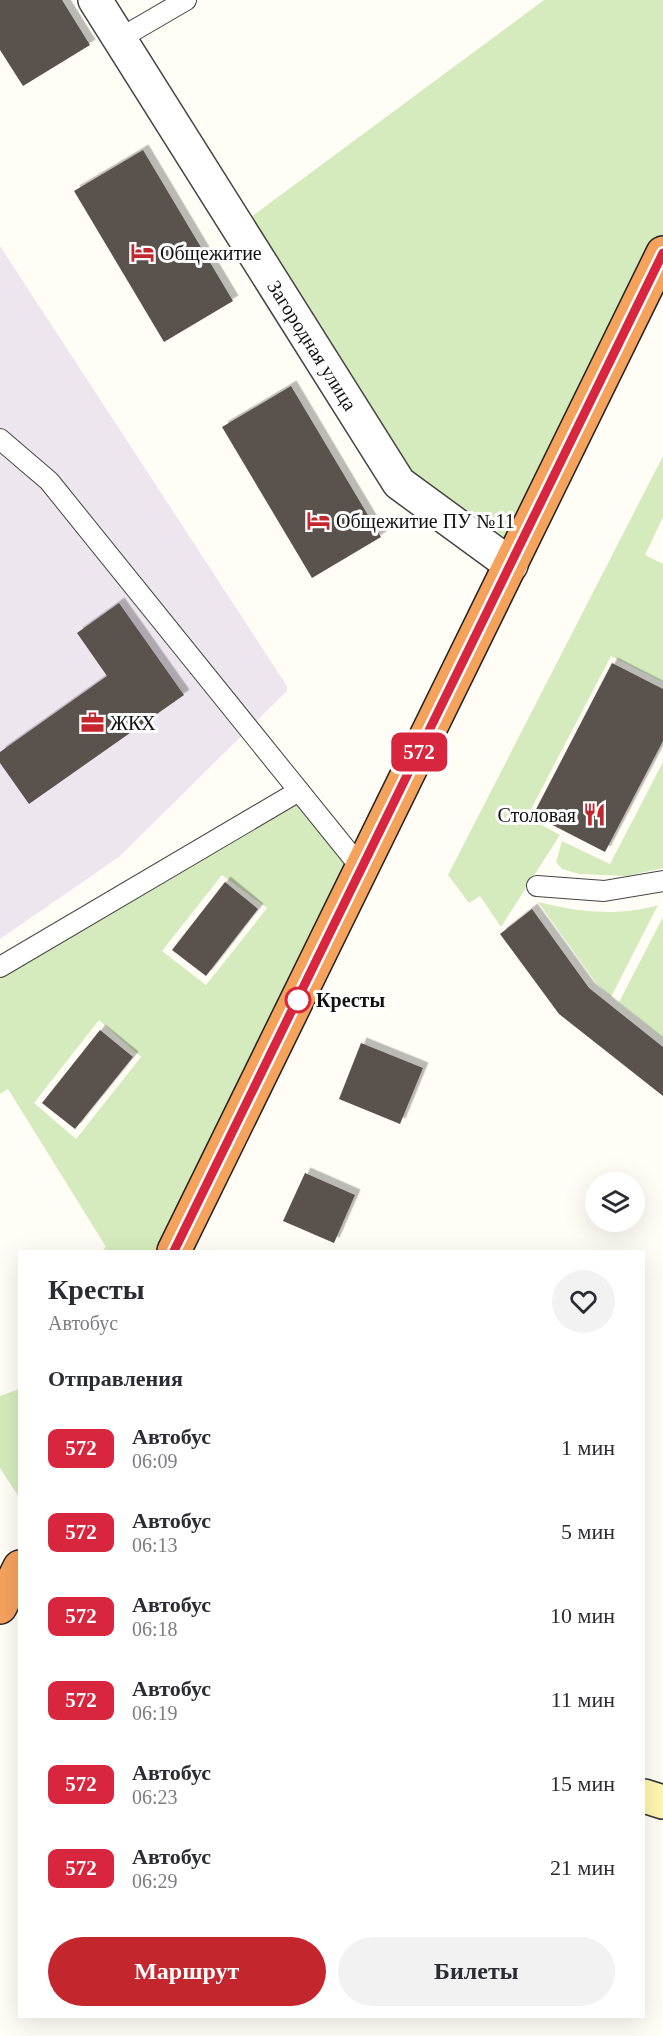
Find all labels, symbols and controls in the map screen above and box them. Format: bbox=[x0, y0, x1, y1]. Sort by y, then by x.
hotel icon: Общежитие bbox=[129, 240, 155, 266]
place label: Общежитие bbox=[160, 242, 262, 265]
street label: Загородная улица bbox=[263, 276, 362, 415]
hotel icon: Общежитие ПУ №11 bbox=[305, 508, 331, 534]
place label: Общежитие ПУ №11 bbox=[336, 510, 515, 533]
office icon: ЖКХ bbox=[79, 710, 105, 736]
place label: ЖКХ bbox=[110, 712, 156, 734]
line badge: 572 bbox=[384, 732, 454, 771]
text: 572 bbox=[403, 740, 435, 764]
restaurant icon: Столовая bbox=[581, 802, 607, 828]
place label: Столовая bbox=[497, 804, 576, 826]
marker: Кресты bbox=[285, 987, 311, 1013]
place label: Кресты bbox=[316, 989, 385, 1012]
map controls bbox=[585, 1172, 645, 1232]
button: layers bbox=[585, 1172, 645, 1232]
button: heart bbox=[552, 1270, 615, 1333]
text: Кресты bbox=[48, 1274, 145, 1305]
text: Автобус bbox=[48, 1312, 118, 1334]
text: Отправления bbox=[48, 1366, 183, 1391]
text: Автобус bbox=[132, 1424, 211, 1449]
text: 1 мин bbox=[561, 1435, 615, 1460]
text: 572 bbox=[65, 1436, 97, 1460]
text: 06:09 bbox=[132, 1450, 178, 1472]
text: Автобус bbox=[132, 1508, 211, 1533]
text: 5 мин bbox=[561, 1519, 615, 1544]
text: 572 bbox=[65, 1520, 97, 1544]
text: 06:13 bbox=[132, 1534, 178, 1556]
text: Автобус bbox=[132, 1592, 211, 1617]
text: 10 мин bbox=[550, 1603, 615, 1628]
text: 572 bbox=[65, 1604, 97, 1628]
text: 06:18 bbox=[132, 1618, 178, 1640]
text: Автобус bbox=[132, 1676, 211, 1701]
text: 11 мин bbox=[551, 1687, 615, 1712]
text: 572 bbox=[65, 1688, 97, 1712]
text: 06:19 bbox=[132, 1702, 178, 1724]
text: Автобус bbox=[132, 1760, 211, 1785]
text: 15 мин bbox=[550, 1771, 615, 1796]
text: 572 bbox=[65, 1772, 97, 1796]
text: 06:23 bbox=[132, 1786, 178, 1808]
text: Автобус bbox=[132, 1844, 211, 1869]
text: 21 мин bbox=[550, 1855, 615, 1880]
text: 572 bbox=[65, 1856, 97, 1880]
text: 06:29 bbox=[132, 1870, 178, 1892]
button: Маршрут bbox=[48, 1937, 326, 2006]
button: Билеты bbox=[338, 1937, 615, 2006]

